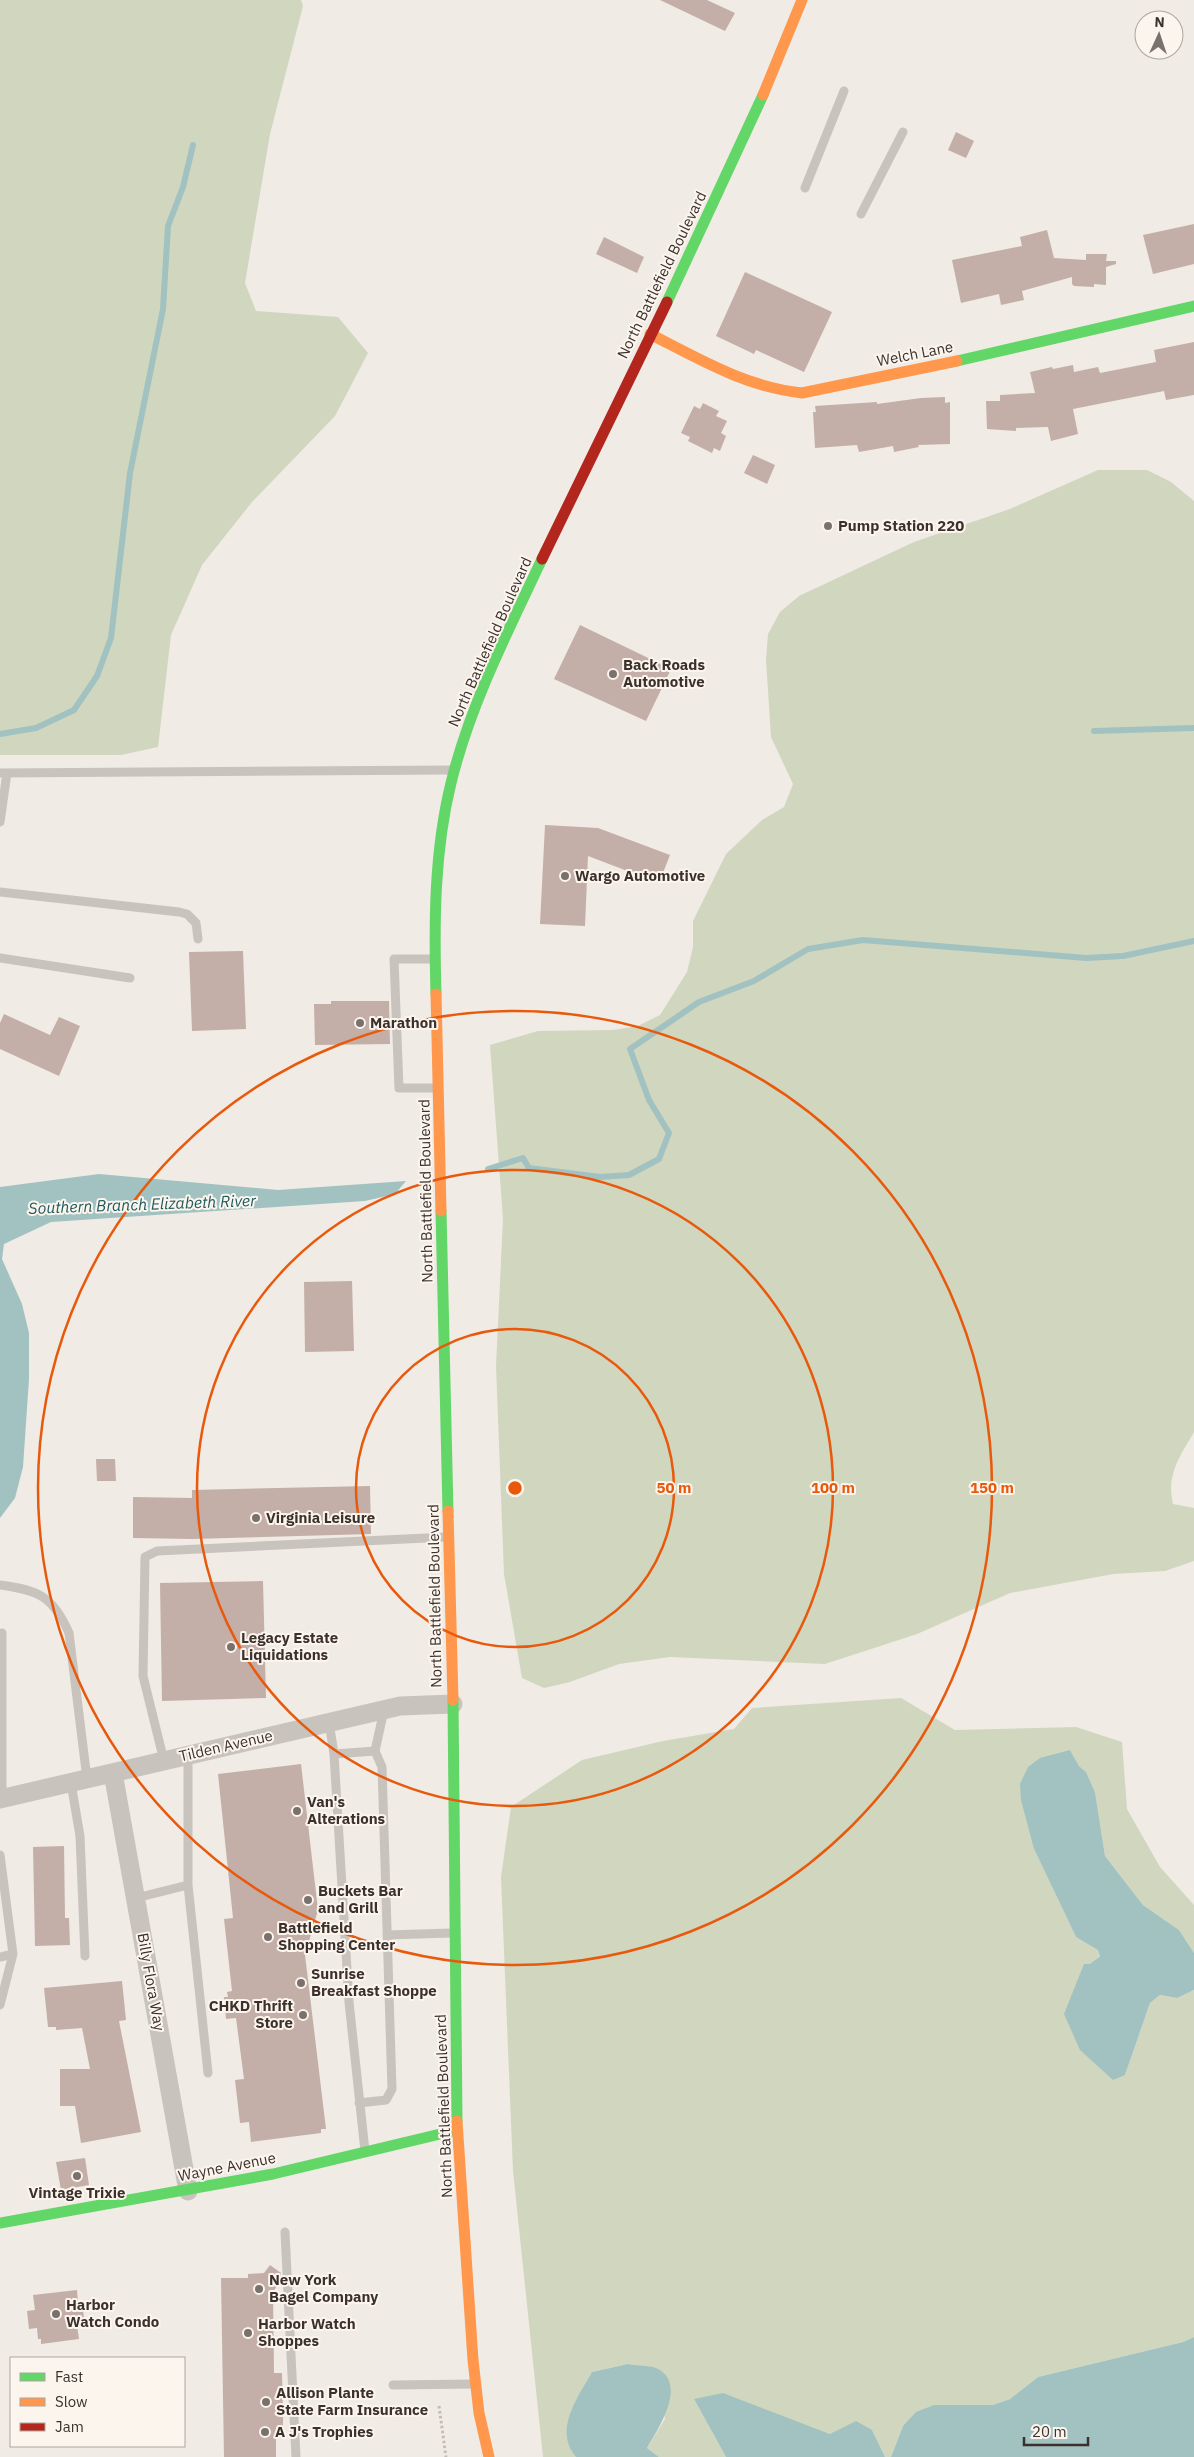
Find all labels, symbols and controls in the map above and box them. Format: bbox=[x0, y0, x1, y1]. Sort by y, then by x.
north arrow bbox=[1134, 10, 1184, 60]
text: N bbox=[1154, 13, 1165, 31]
street label: North Battlefield Boulevard bbox=[613, 188, 710, 362]
street label: Welch Lane bbox=[875, 337, 955, 370]
place label: Pump Station 220 bbox=[838, 516, 964, 535]
marker: Pump Station 220 bbox=[822, 520, 834, 532]
street label: North Battlefield Boulevard bbox=[443, 554, 536, 730]
place label: Back Roads Automotive bbox=[623, 655, 705, 691]
marker: Back Roads Automotive bbox=[607, 668, 619, 680]
place label: Wargo Automotive bbox=[575, 866, 705, 885]
marker: Wargo Automotive bbox=[559, 870, 571, 882]
place label: Marathon bbox=[370, 1013, 437, 1032]
marker: Marathon bbox=[354, 1017, 366, 1029]
street label: North Battlefield Boulevard bbox=[414, 1099, 437, 1283]
water label: Southern Branch Elizabeth River bbox=[28, 1190, 257, 1218]
text: 50 m bbox=[657, 1478, 691, 1497]
text: 100 m bbox=[811, 1478, 855, 1497]
text: 150 m bbox=[970, 1478, 1014, 1497]
centre of rings bbox=[506, 1479, 524, 1497]
street label: North Battlefield Boulevard bbox=[423, 1504, 446, 1688]
place label: Virginia Leisure bbox=[266, 1508, 375, 1527]
marker: Virginia Leisure bbox=[250, 1512, 262, 1524]
place label: Legacy Estate Liquidations bbox=[241, 1628, 338, 1664]
marker: Legacy Estate Liquidations bbox=[225, 1641, 237, 1653]
street label: Tilden Avenue bbox=[177, 1726, 275, 1766]
place label: Van's Alterations bbox=[307, 1792, 386, 1828]
marker: Van's Alterations bbox=[291, 1805, 303, 1817]
place label: Buckets Bar and Grill bbox=[318, 1881, 403, 1917]
marker: Buckets Bar and Grill bbox=[302, 1894, 314, 1906]
place label: Battlefield Shopping Center bbox=[278, 1918, 395, 1954]
marker: Battlefield Shopping Center bbox=[262, 1931, 274, 1943]
street label: Billy Flora Way bbox=[134, 1932, 170, 2033]
place label: Sunrise Breakfast Shoppe bbox=[311, 1964, 437, 2000]
marker: Sunrise Breakfast Shoppe bbox=[295, 1977, 307, 1989]
place label: CHKD Thrift Store bbox=[209, 1996, 293, 2032]
marker: CHKD Thrift Store bbox=[297, 2009, 309, 2021]
street label: North Battlefield Boulevard bbox=[431, 2014, 456, 2198]
street label: Wayne Avenue bbox=[176, 2148, 277, 2185]
marker: Vintage Trixie bbox=[71, 2170, 83, 2182]
place label: Vintage Trixie bbox=[29, 2183, 125, 2202]
place label: New York Bagel Company bbox=[269, 2270, 378, 2306]
marker: New York Bagel Company bbox=[253, 2283, 265, 2295]
place label: Harbor Watch Condo bbox=[66, 2295, 159, 2331]
marker: Harbor Watch Condo bbox=[50, 2308, 62, 2320]
place label: Harbor Watch Shoppes bbox=[258, 2314, 356, 2350]
marker: Harbor Watch Shoppes bbox=[242, 2327, 254, 2339]
legend bbox=[10, 2357, 185, 2447]
text: Fast bbox=[55, 2367, 83, 2386]
place label: Allison Plante State Farm Insurance bbox=[276, 2383, 428, 2419]
text: Slow bbox=[55, 2392, 88, 2411]
marker: Allison Plante State Farm Insurance bbox=[260, 2396, 272, 2408]
scale bar bbox=[1024, 2414, 1088, 2446]
text: Jam bbox=[55, 2417, 84, 2436]
place label: A J's Trophies bbox=[275, 2422, 374, 2441]
text: 20 m bbox=[1032, 2422, 1067, 2441]
marker: A J's Trophies bbox=[259, 2426, 271, 2438]

